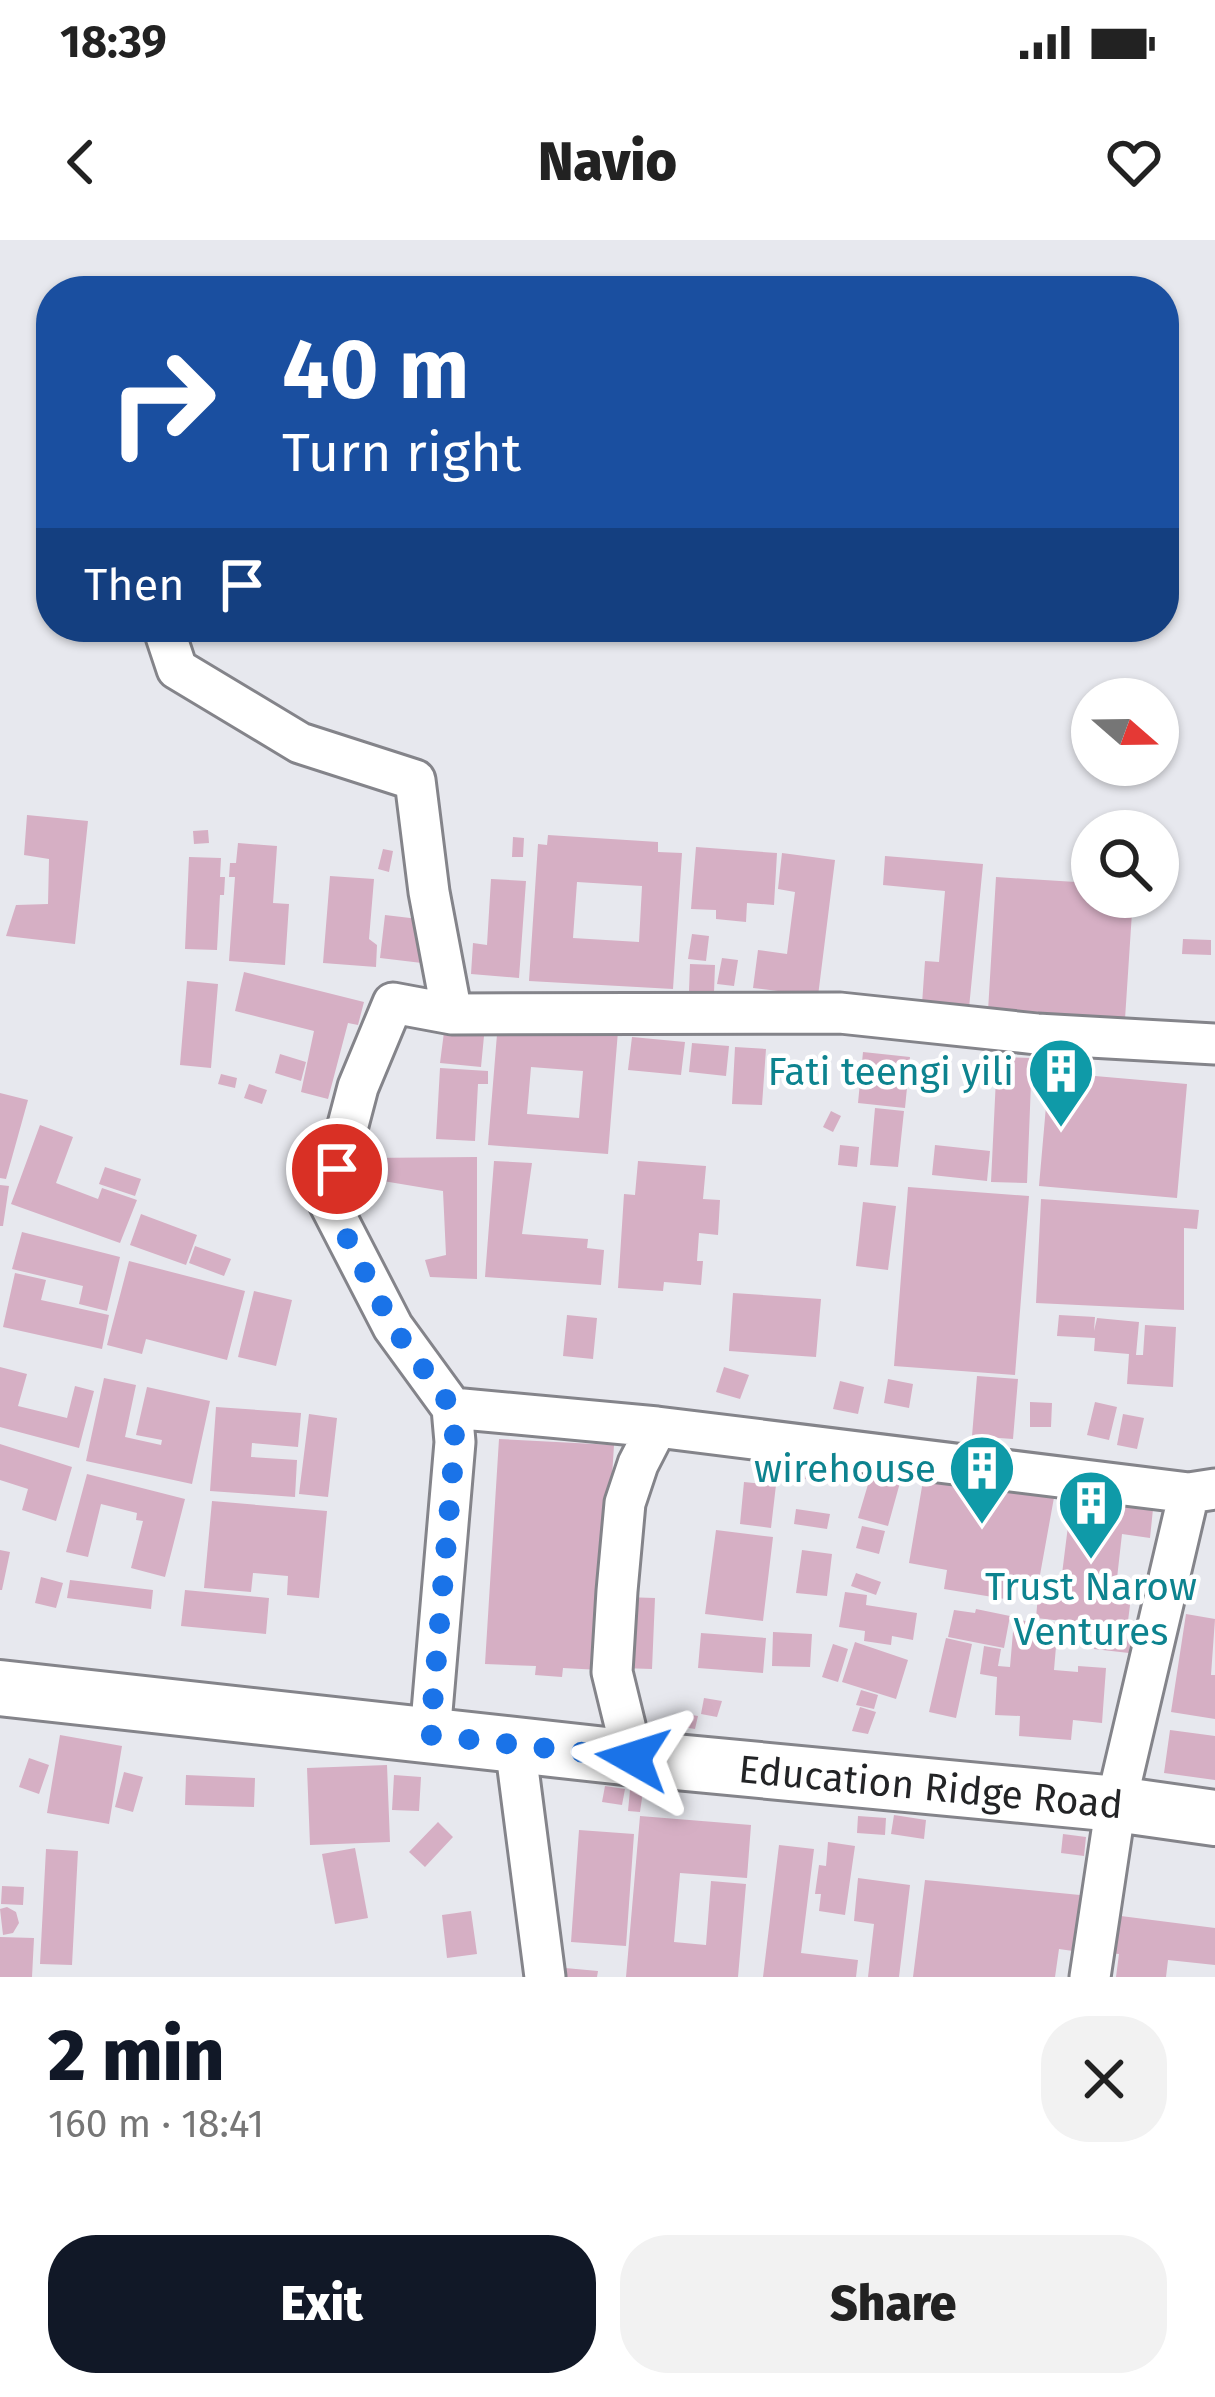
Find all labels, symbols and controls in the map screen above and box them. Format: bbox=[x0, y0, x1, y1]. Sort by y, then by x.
text: 18:39 bbox=[60, 15, 167, 69]
icon: back bbox=[48, 129, 114, 195]
icon: heart bbox=[1101, 129, 1167, 195]
text: Navio bbox=[538, 130, 677, 194]
text: 40 m bbox=[282, 319, 470, 420]
icon: right bbox=[84, 324, 240, 480]
text: Turn right bbox=[282, 421, 521, 485]
icon: arrive bbox=[209, 552, 275, 618]
text: Then bbox=[84, 558, 185, 612]
north arrow bbox=[1071, 678, 1179, 786]
map controls bbox=[1071, 678, 1179, 918]
button: search bbox=[1071, 810, 1179, 918]
building icon: Fati teengi yili bbox=[1026, 1036, 1096, 1130]
place label: Fati teengi yili bbox=[767, 1049, 1014, 1095]
pin bbox=[286, 1118, 388, 1220]
icon: arrive bbox=[304, 1136, 370, 1202]
building icon: wirehouse bbox=[947, 1433, 1017, 1527]
place label: wirehouse bbox=[754, 1446, 936, 1492]
building icon: Trust Narow Ventures bbox=[1056, 1468, 1126, 1562]
place label: Trust Narow Ventures bbox=[985, 1564, 1197, 1655]
position arrow bbox=[570, 1695, 696, 1821]
street label: Education Ridge Road bbox=[736, 1746, 1125, 1829]
text: 2 min bbox=[48, 2013, 224, 2099]
button: close bbox=[1041, 2016, 1167, 2142]
text: 160 m · 18:41 bbox=[48, 2101, 264, 2147]
button: Exit bbox=[48, 2235, 596, 2373]
button: Share bbox=[620, 2235, 1167, 2373]

